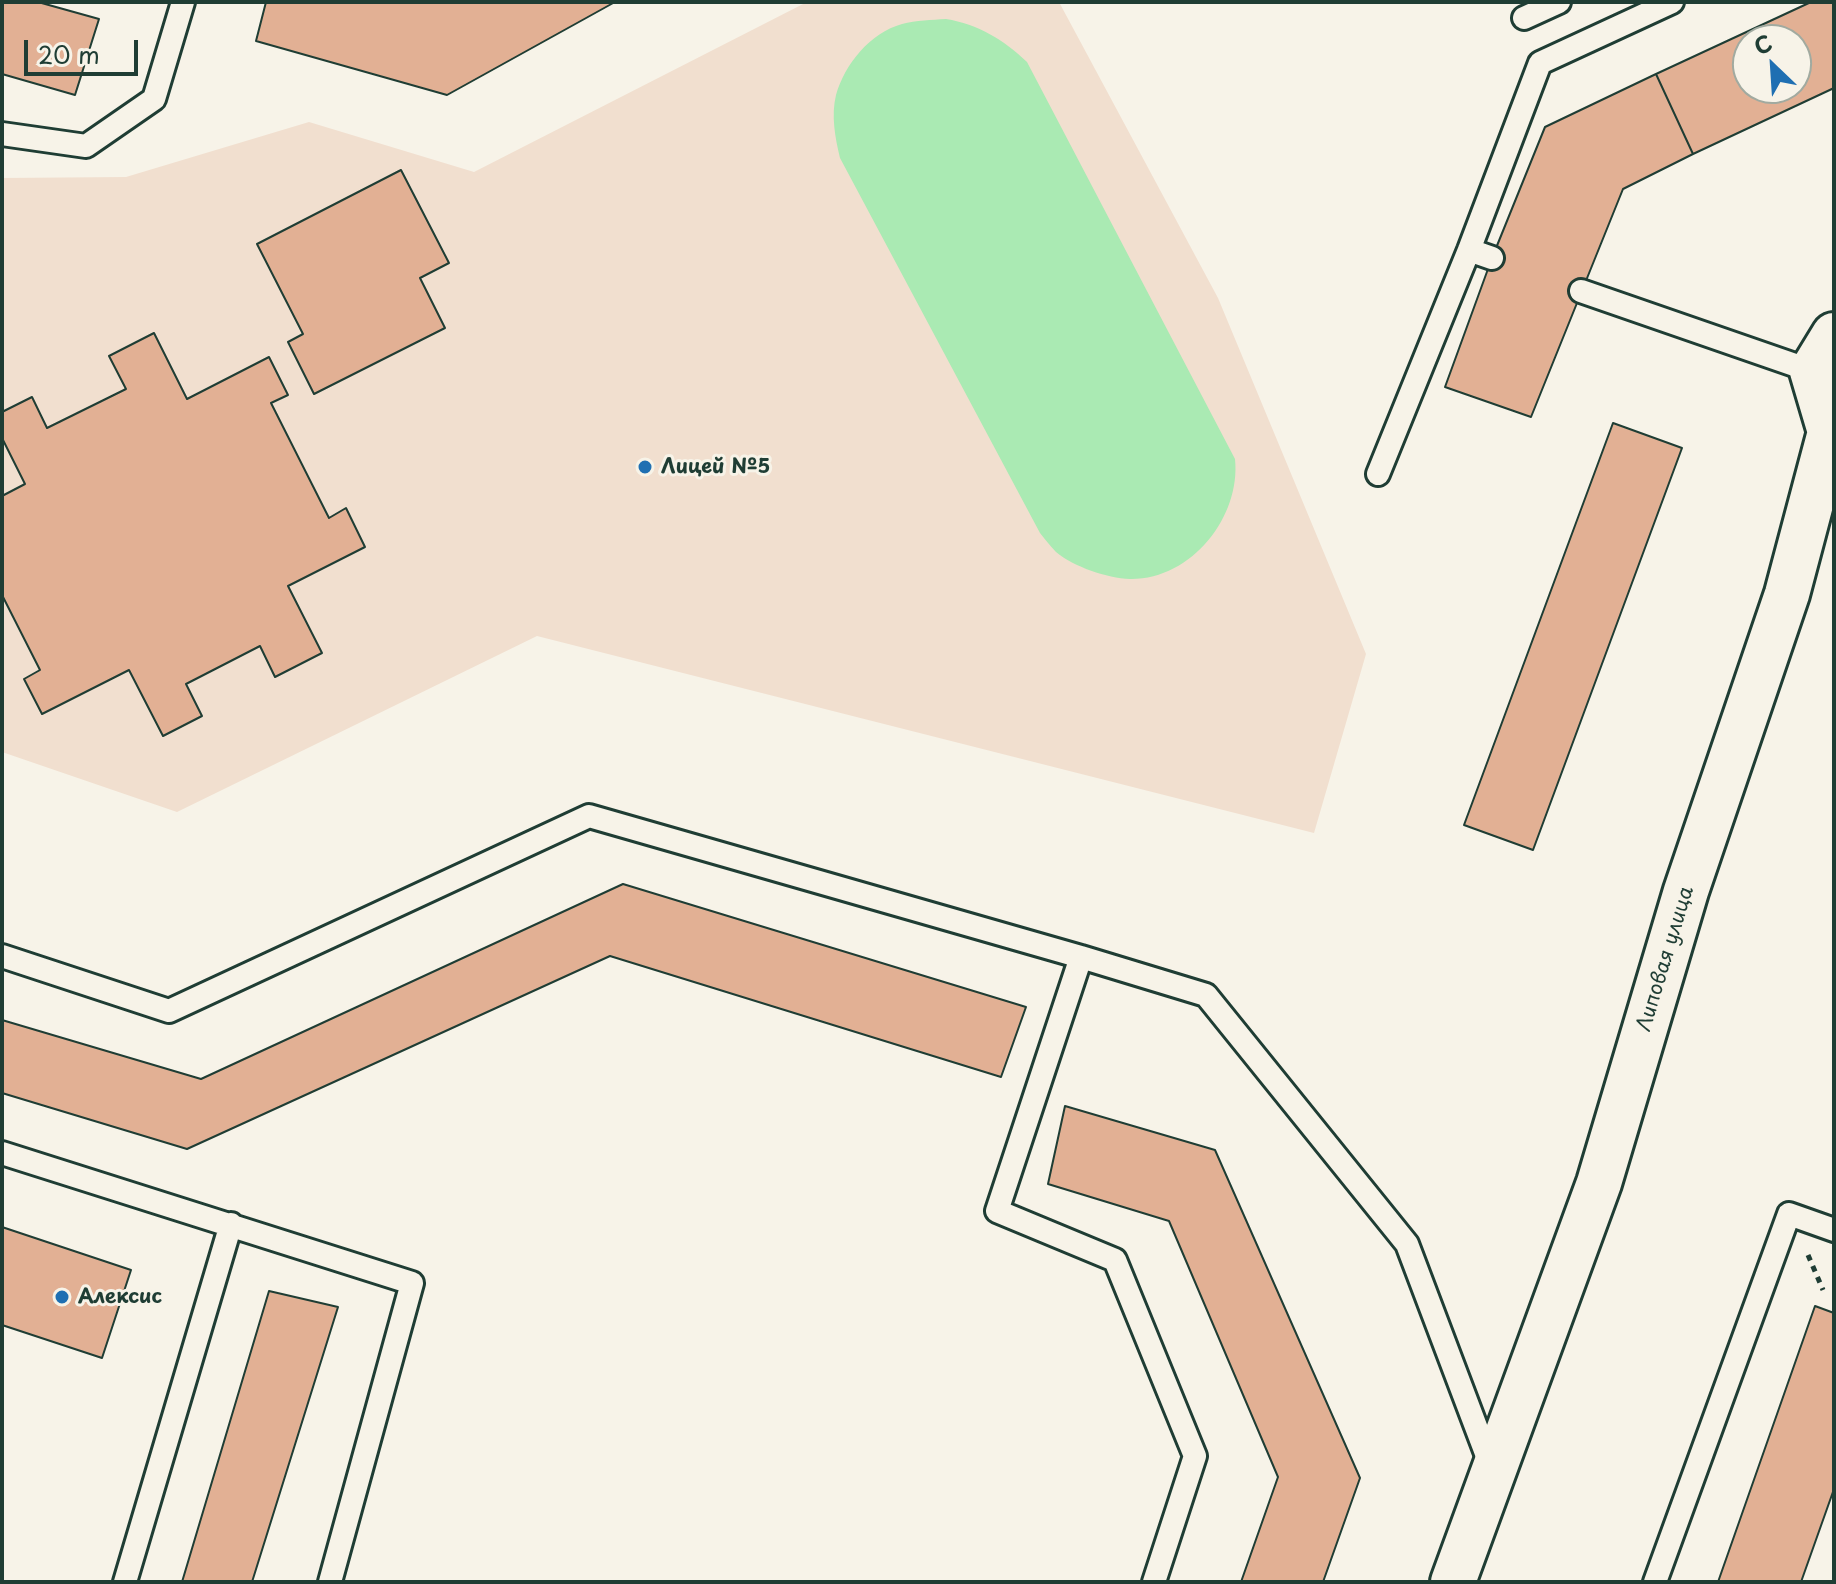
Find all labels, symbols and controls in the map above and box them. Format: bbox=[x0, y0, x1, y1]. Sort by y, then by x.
scale bar bbox=[28, 24, 142, 74]
north arrow bbox=[1732, 24, 1812, 104]
text: С bbox=[1748, 25, 1777, 62]
text: 20 m bbox=[38, 36, 100, 72]
place label: Лицей №5 bbox=[661, 455, 770, 479]
marker: Лицей №5 bbox=[636, 458, 654, 476]
street label: Липовая улица bbox=[1633, 884, 1699, 1034]
place label: Алексис bbox=[78, 1285, 162, 1309]
marker: Алексис bbox=[53, 1288, 71, 1306]

